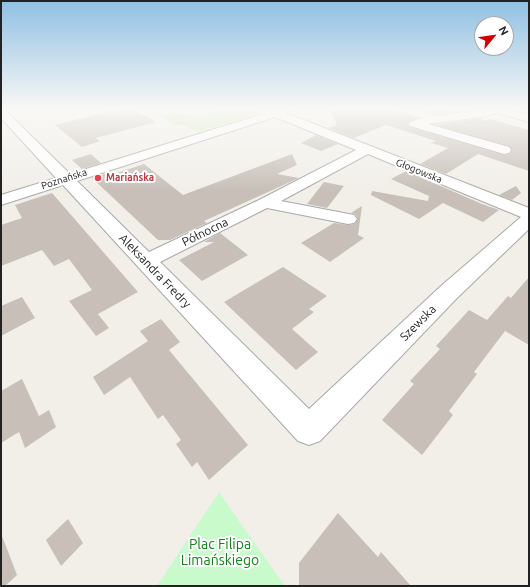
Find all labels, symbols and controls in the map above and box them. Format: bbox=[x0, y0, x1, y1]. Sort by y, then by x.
north arrow bbox=[474, 16, 514, 56]
text: N bbox=[496, 24, 511, 37]
street label: Głogowska bbox=[394, 156, 444, 186]
street label: Poznańska bbox=[40, 166, 88, 192]
place label: Mariańska bbox=[106, 172, 154, 184]
marker: Mariańska bbox=[93, 173, 103, 183]
street label: Północna bbox=[179, 215, 231, 249]
street label: Aleksandra Fredry bbox=[116, 231, 194, 311]
street label: Szewska bbox=[397, 302, 439, 344]
park label: Plac Filipa Limańskiego bbox=[181, 536, 259, 568]

